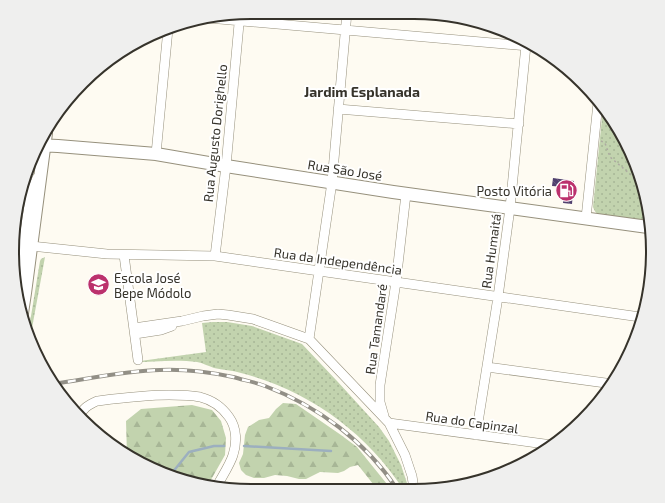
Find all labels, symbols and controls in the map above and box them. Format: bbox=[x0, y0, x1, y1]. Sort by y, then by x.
street label: Rua Augusto Dorighello bbox=[200, 63, 230, 203]
district label: Jardim Esplanada bbox=[304, 83, 420, 100]
street label: Rua São José bbox=[307, 156, 383, 184]
fuel station icon: Posto Vitória bbox=[554, 178, 580, 204]
place label: Posto Vitória bbox=[476, 183, 552, 199]
street label: Rua Humaitá bbox=[478, 213, 504, 289]
street label: Rua da Independência bbox=[273, 244, 403, 278]
place label: Escola José Bepe Módolo bbox=[114, 270, 191, 301]
school or university icon: Escola José Bepe Módolo bbox=[85, 272, 111, 298]
street label: Rua Tamandaré bbox=[362, 283, 390, 375]
street label: Rua do Capinzal bbox=[424, 408, 520, 436]

